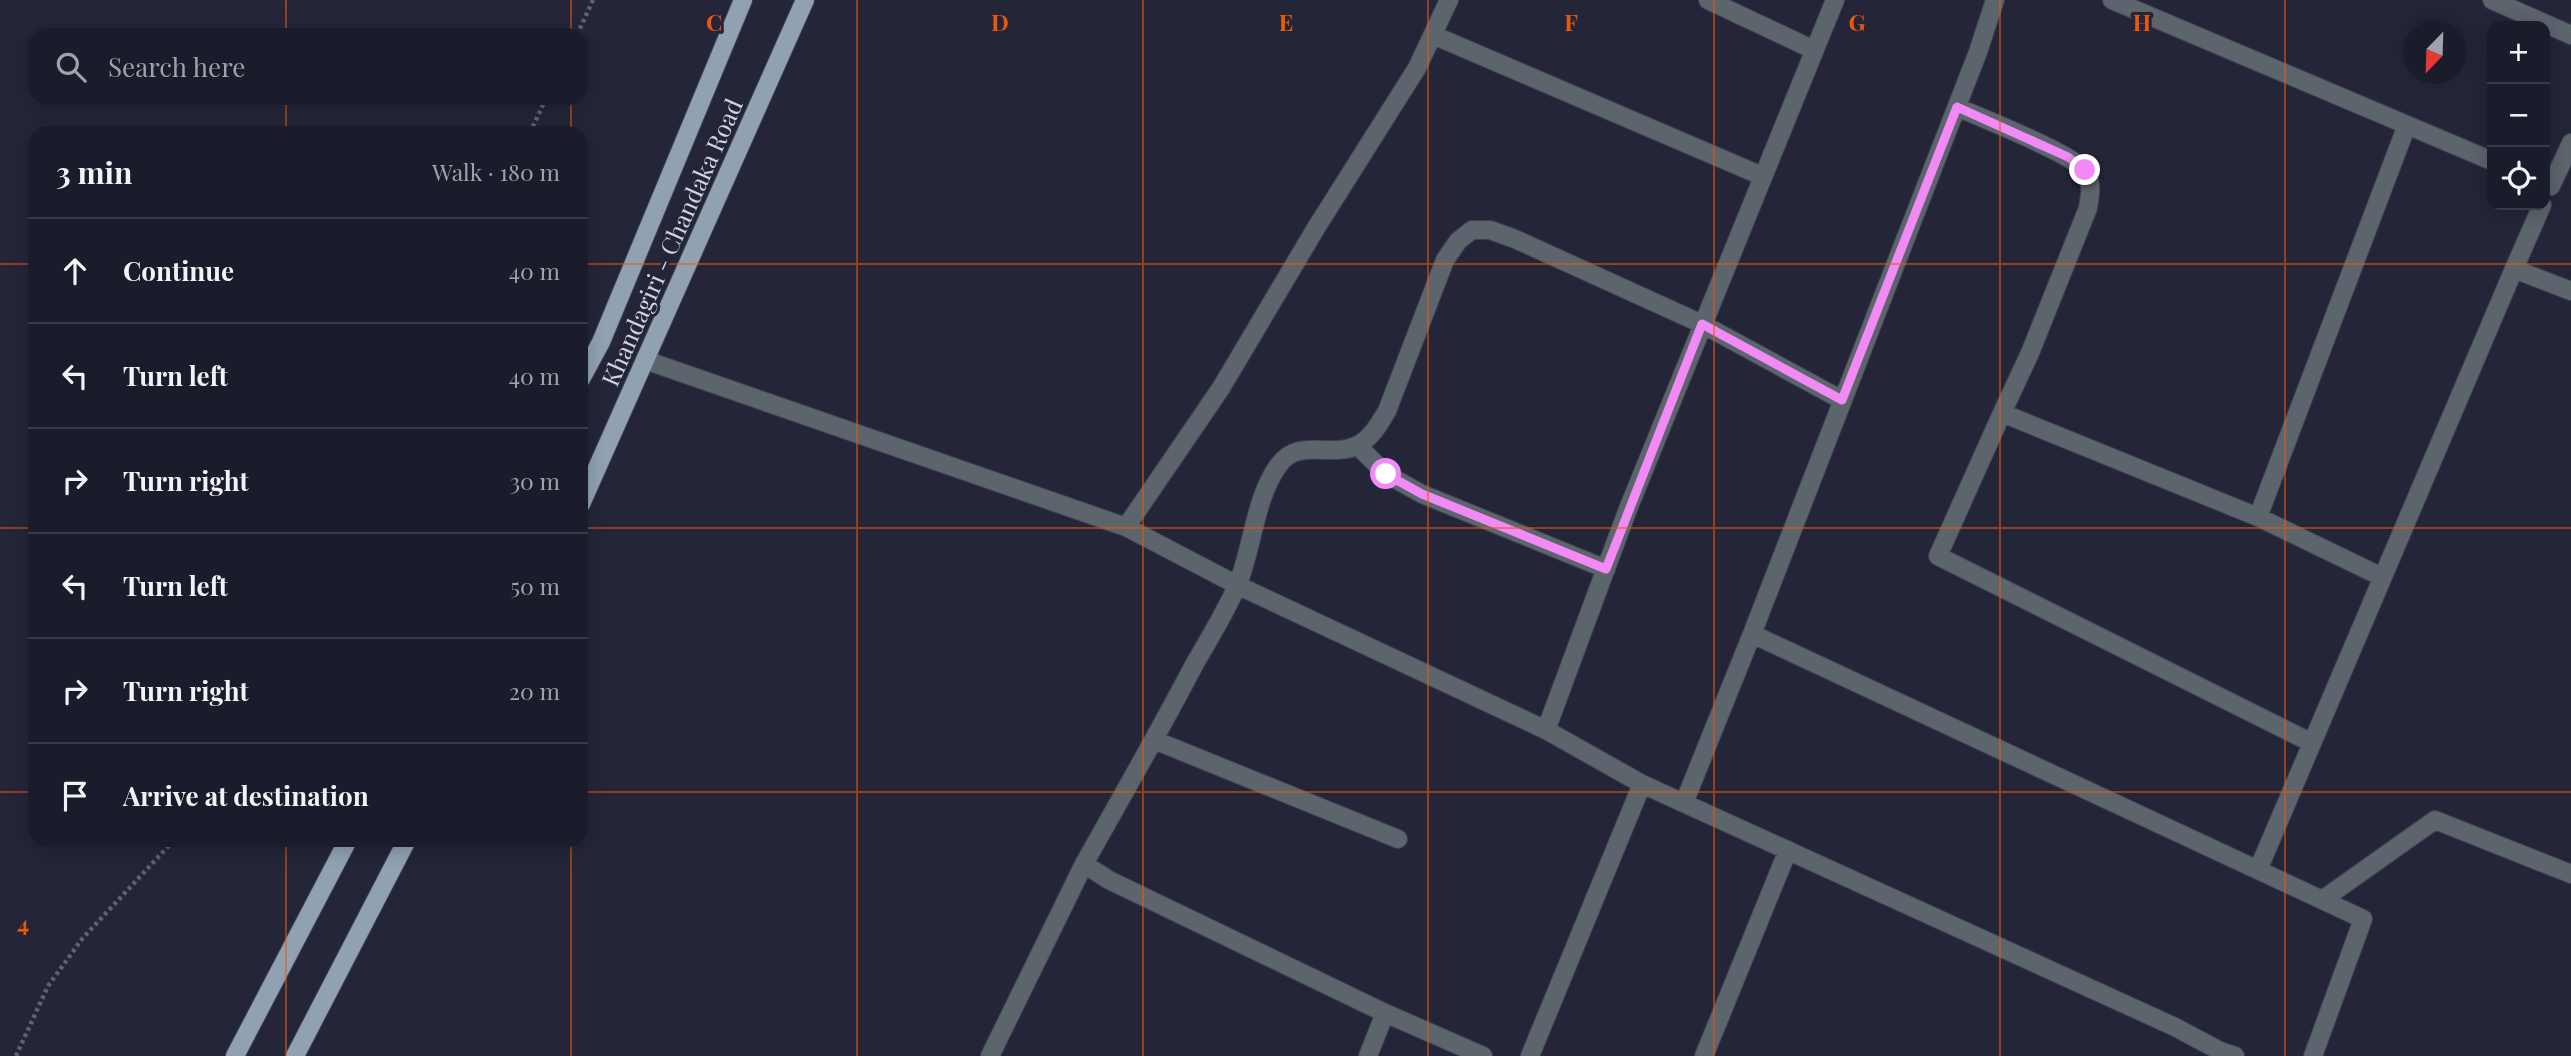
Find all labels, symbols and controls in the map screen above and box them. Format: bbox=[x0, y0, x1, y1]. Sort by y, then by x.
text: C bbox=[706, 6, 722, 37]
text: D bbox=[991, 6, 1009, 37]
text: E bbox=[1279, 6, 1293, 37]
text: F bbox=[1564, 6, 1578, 37]
text: G bbox=[1849, 6, 1866, 37]
text: H bbox=[2133, 6, 2151, 37]
north arrow bbox=[2403, 21, 2466, 84]
map controls bbox=[2487, 21, 2550, 210]
button: + bbox=[2487, 21, 2550, 84]
search box bbox=[28, 28, 588, 105]
icon: search bbox=[52, 48, 90, 86]
text: Search here bbox=[108, 49, 245, 84]
button: − bbox=[2487, 84, 2550, 147]
street label: Khandagiri - Chandaka Road bbox=[593, 93, 749, 391]
button: locate bbox=[2487, 147, 2550, 210]
text: 3 min bbox=[56, 152, 132, 192]
route end bbox=[2069, 154, 2100, 185]
text: Walk · 180 m bbox=[432, 156, 560, 187]
icon: ahead bbox=[56, 252, 94, 290]
text: Continue bbox=[123, 253, 234, 288]
text: 40 m bbox=[509, 255, 560, 286]
icon: left bbox=[56, 357, 94, 395]
text: Turn left bbox=[123, 358, 228, 393]
text: 40 m bbox=[509, 360, 560, 391]
route start bbox=[1370, 458, 1401, 489]
icon: right bbox=[56, 462, 94, 500]
text: Turn right bbox=[123, 463, 249, 498]
text: 30 m bbox=[510, 465, 560, 496]
icon: left bbox=[56, 567, 94, 605]
text: Turn left bbox=[123, 568, 228, 603]
text: 50 m bbox=[511, 570, 560, 601]
icon: right bbox=[56, 672, 94, 710]
text: Turn right bbox=[123, 673, 249, 708]
text: 20 m bbox=[509, 675, 560, 706]
icon: arrive bbox=[56, 777, 94, 815]
text: Arrive at destination bbox=[123, 778, 369, 813]
text: 4 bbox=[17, 907, 29, 938]

